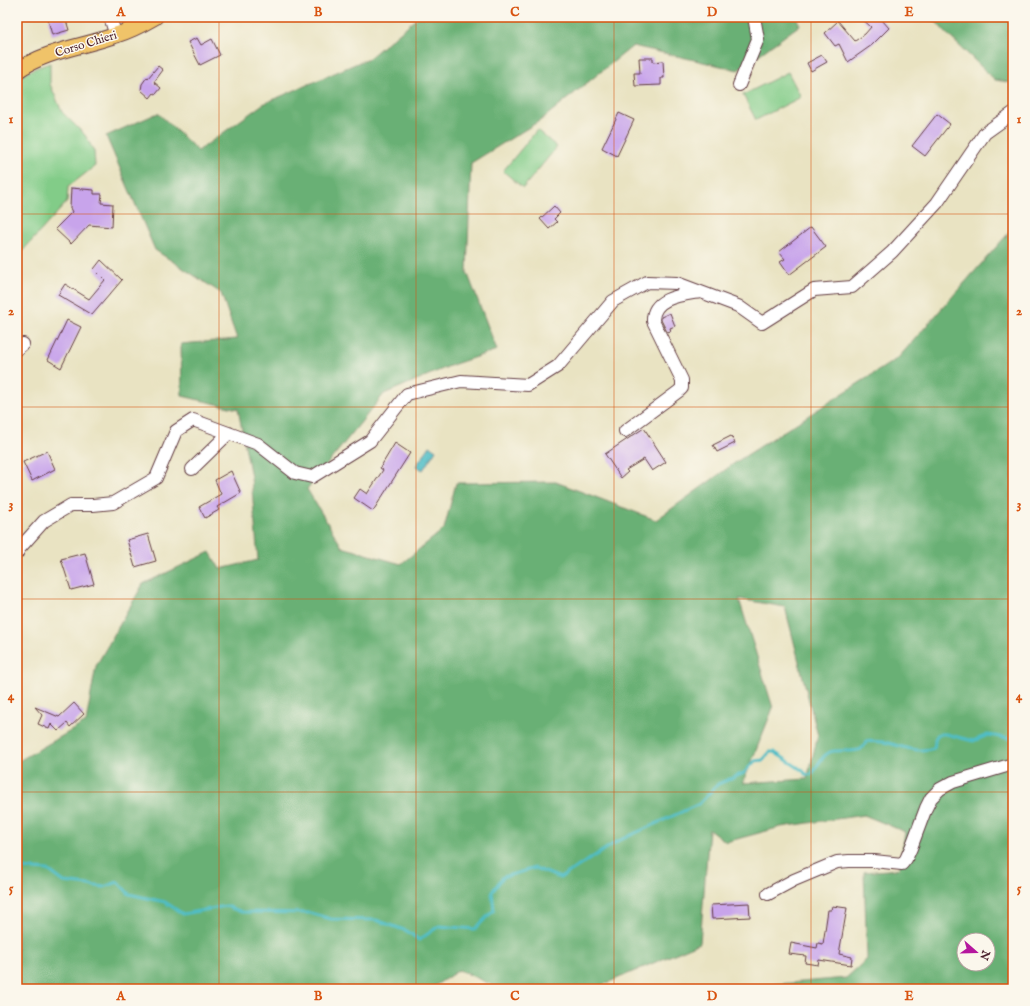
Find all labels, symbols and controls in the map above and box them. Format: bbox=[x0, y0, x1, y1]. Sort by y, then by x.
text: A bbox=[116, 4, 127, 21]
text: B bbox=[314, 4, 323, 21]
text: C bbox=[510, 4, 520, 21]
text: D bbox=[707, 4, 718, 21]
text: E bbox=[904, 4, 914, 21]
street label: Corso Chieri bbox=[53, 27, 119, 61]
text: 1 bbox=[9, 111, 14, 128]
text: 1 bbox=[1017, 111, 1022, 128]
text: 2 bbox=[8, 303, 14, 320]
text: 2 bbox=[1016, 303, 1022, 320]
text: 3 bbox=[9, 496, 14, 513]
text: 3 bbox=[1017, 496, 1022, 513]
text: 4 bbox=[8, 688, 15, 705]
text: 4 bbox=[1016, 688, 1023, 705]
text: 5 bbox=[9, 880, 14, 897]
text: 5 bbox=[1017, 880, 1022, 897]
north arrow bbox=[956, 932, 996, 972]
text: N bbox=[976, 947, 993, 962]
text: A bbox=[116, 988, 127, 1005]
text: B bbox=[314, 988, 323, 1005]
text: C bbox=[510, 988, 520, 1005]
text: D bbox=[707, 988, 718, 1005]
text: E bbox=[904, 988, 914, 1005]

